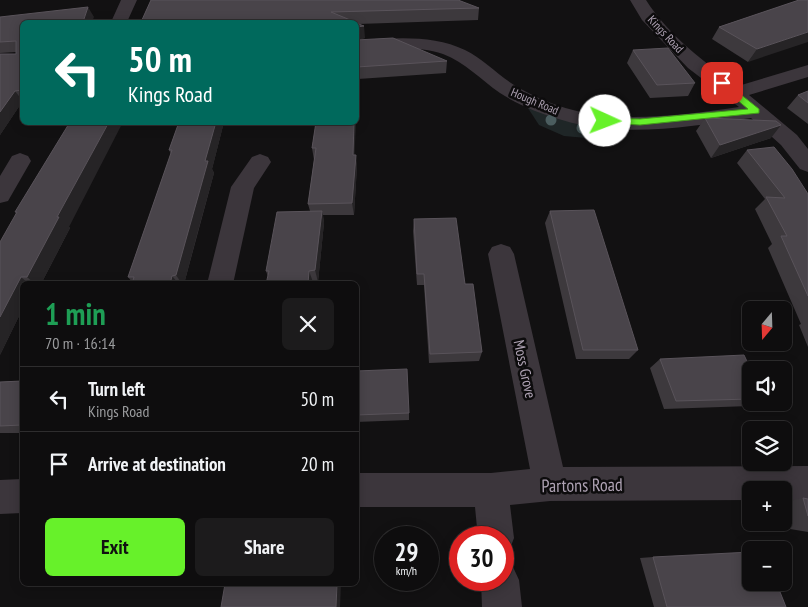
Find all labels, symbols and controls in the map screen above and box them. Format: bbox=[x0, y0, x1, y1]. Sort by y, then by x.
street label: Kings Road bbox=[645, 12, 687, 56]
text: 50 m bbox=[128, 36, 192, 82]
icon: left bbox=[45, 40, 110, 105]
pin bbox=[701, 62, 743, 104]
icon: arrive bbox=[708, 69, 736, 97]
text: Kings Road bbox=[128, 80, 212, 108]
street label: Hough Road bbox=[509, 84, 561, 118]
position arrow bbox=[578, 94, 630, 146]
text: 1 min bbox=[45, 294, 106, 333]
button: close bbox=[282, 298, 334, 350]
north arrow bbox=[742, 301, 792, 351]
map controls bbox=[742, 301, 792, 591]
text: 70 m · 16:14 bbox=[45, 333, 116, 353]
street label: Moss Grove bbox=[510, 338, 540, 400]
button: sound bbox=[742, 361, 792, 411]
text: Turn left bbox=[88, 377, 145, 401]
icon: left bbox=[45, 385, 73, 413]
text: 50 m bbox=[301, 387, 334, 411]
text: Kings Road bbox=[88, 401, 149, 421]
button: layers bbox=[742, 421, 792, 471]
icon: arrive bbox=[45, 450, 73, 478]
text: Arrive at destination bbox=[88, 452, 226, 476]
text: 20 m bbox=[301, 452, 334, 476]
street label: Partons Road bbox=[541, 473, 623, 497]
button: + bbox=[742, 481, 792, 531]
button: Exit bbox=[45, 518, 185, 576]
button: Share bbox=[195, 518, 334, 576]
speed limit sign: 30 bbox=[449, 526, 514, 591]
text: 29 bbox=[395, 536, 418, 568]
button: − bbox=[742, 541, 792, 591]
text: km/h bbox=[396, 563, 417, 578]

